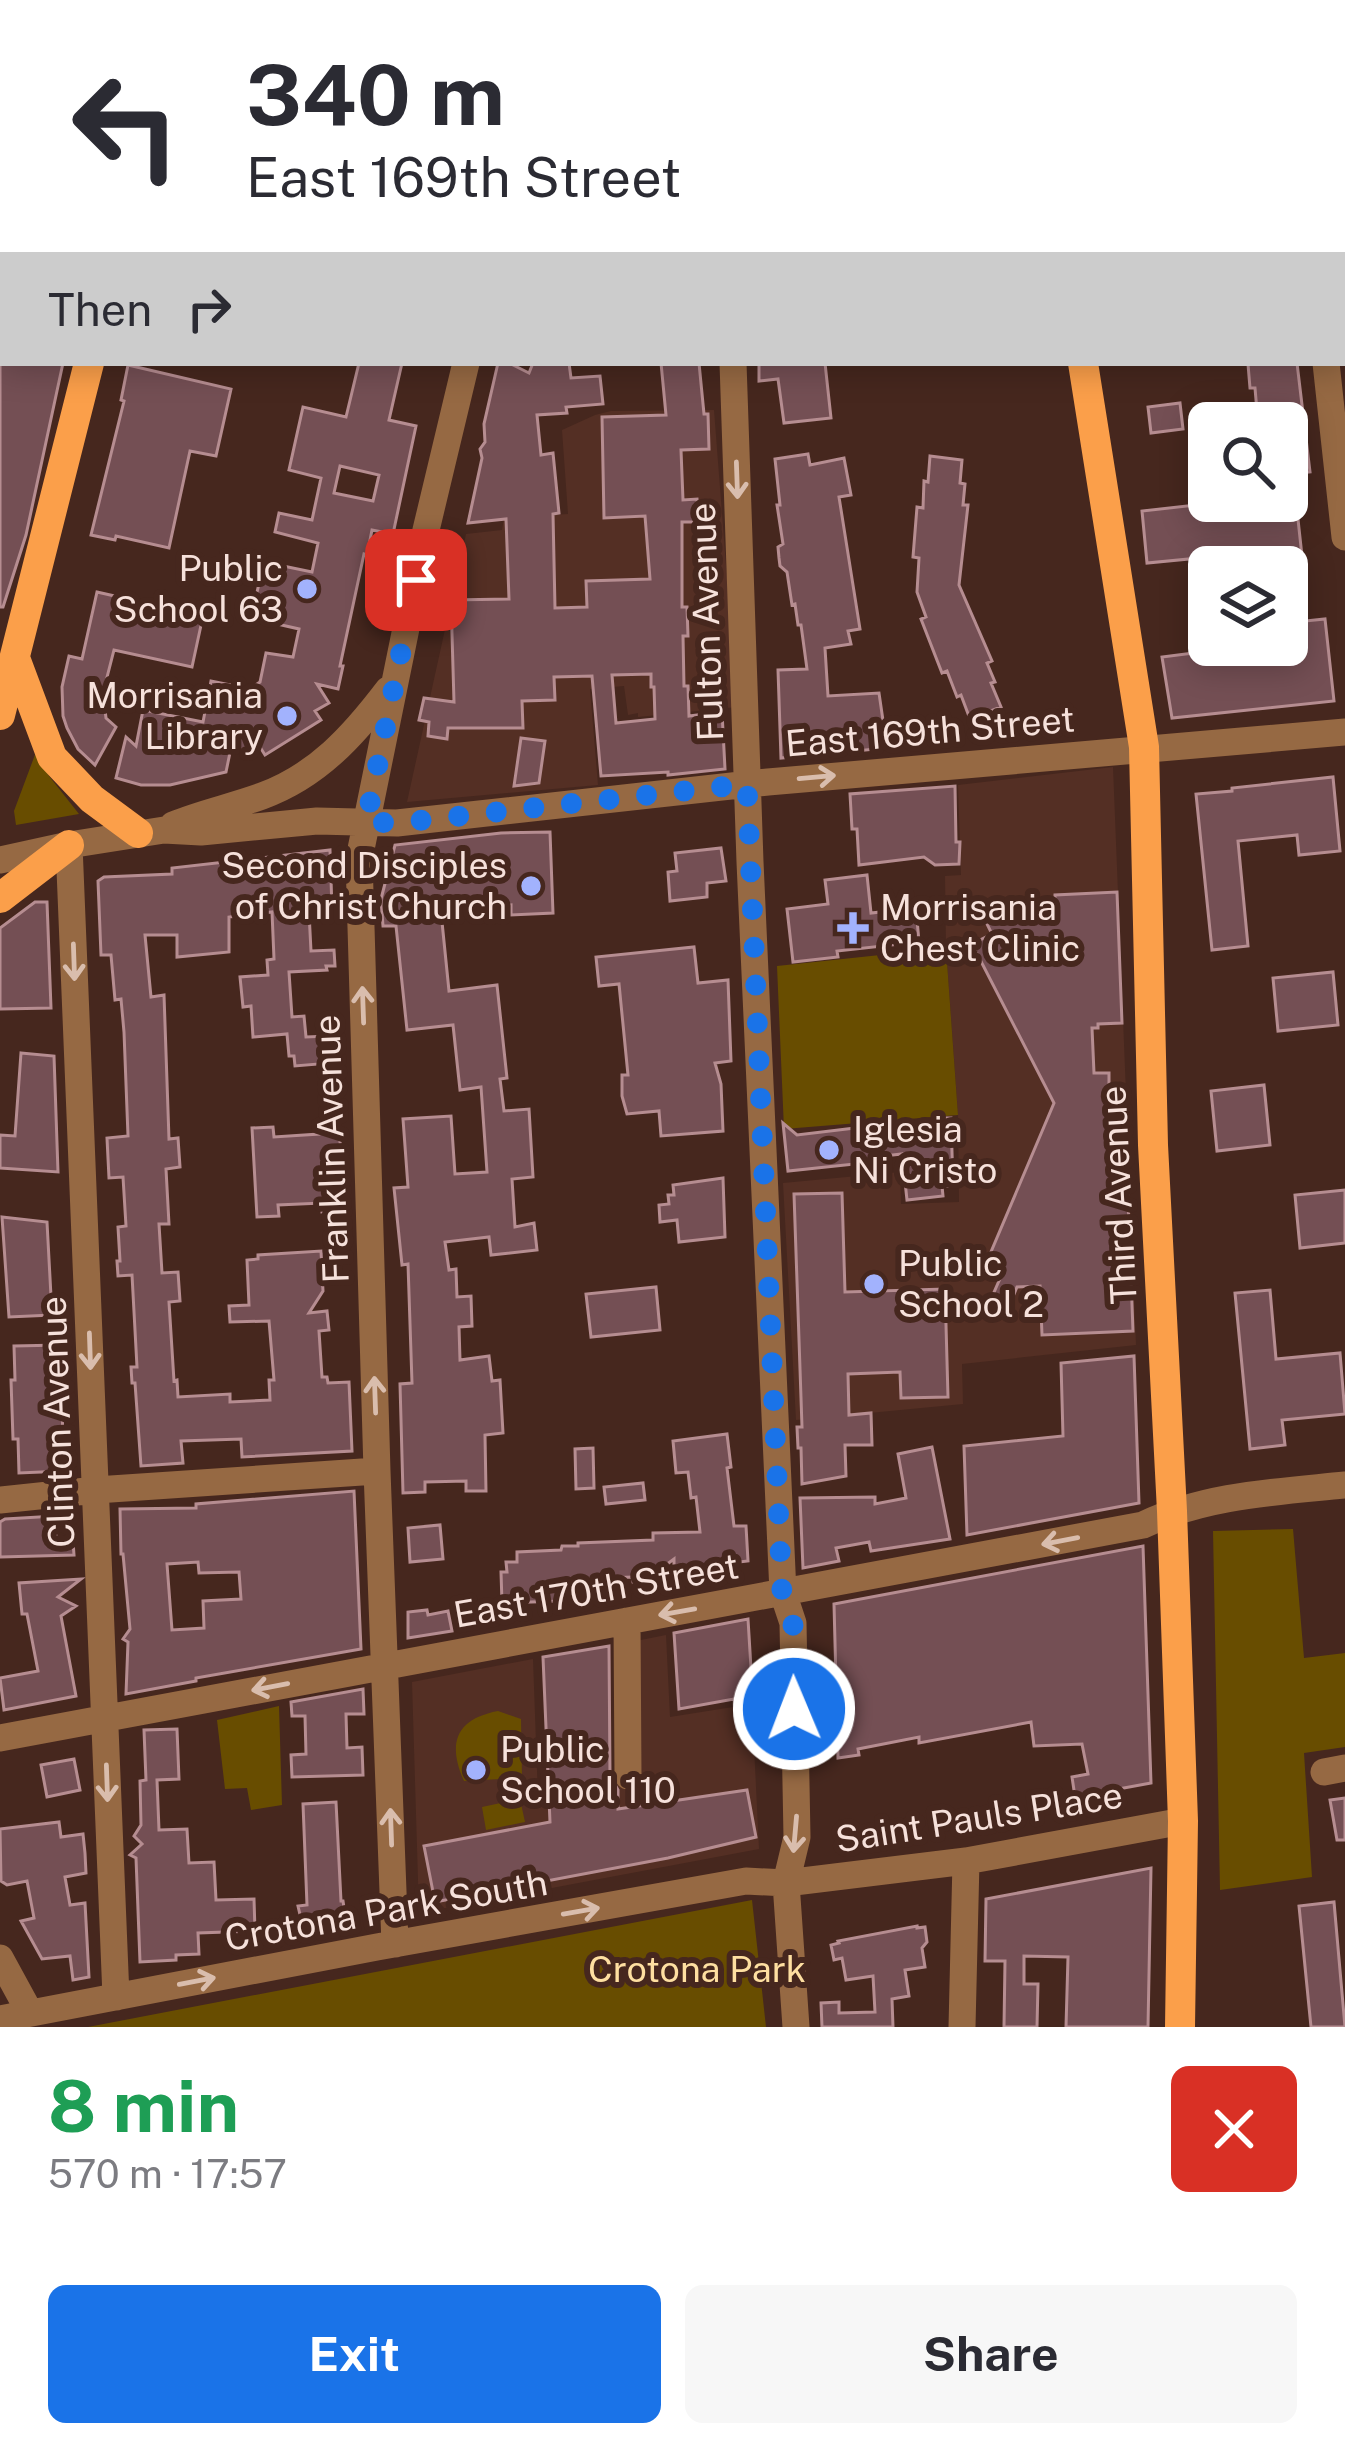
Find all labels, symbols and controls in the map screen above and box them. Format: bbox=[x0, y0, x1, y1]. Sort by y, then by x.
text: 340 m bbox=[246, 45, 505, 144]
icon: left bbox=[48, 48, 204, 204]
text: East 169th Street bbox=[246, 146, 682, 209]
icon: right bbox=[176, 276, 242, 342]
text: Then bbox=[48, 283, 152, 336]
map controls bbox=[1188, 402, 1308, 666]
button: search bbox=[1188, 402, 1308, 522]
one-way arrow bbox=[726, 460, 749, 499]
street label: Fulton Avenue bbox=[681, 502, 731, 742]
pin bbox=[365, 529, 467, 631]
button: layers bbox=[1188, 546, 1308, 666]
place label: Public School 63 bbox=[114, 547, 283, 630]
icon: arrive bbox=[383, 547, 449, 613]
marker: Public School 63 bbox=[294, 576, 320, 602]
place label: Morrisania Library bbox=[86, 674, 263, 757]
street label: East 169th Street bbox=[784, 697, 1076, 765]
marker: Morrisania Library bbox=[274, 703, 300, 729]
one-way arrow bbox=[797, 766, 836, 789]
place label: Second Disciples of Christ Church bbox=[221, 844, 507, 927]
marker: Second Disciples of Christ Church bbox=[518, 873, 544, 899]
place label: Morrisania Chest Clinic bbox=[880, 886, 1080, 969]
marker: Morrisania Chest Clinic bbox=[837, 912, 869, 944]
one-way arrow bbox=[63, 942, 86, 981]
one-way arrow bbox=[351, 986, 374, 1025]
street label: Franklin Avenue bbox=[305, 1014, 357, 1284]
street label: Third Avenue bbox=[1091, 1085, 1145, 1305]
place label: Iglesia Ni Cristo bbox=[853, 1108, 997, 1191]
marker: Iglesia Ni Cristo bbox=[816, 1137, 842, 1163]
place label: Public School 2 bbox=[898, 1242, 1044, 1325]
marker: Public School 2 bbox=[861, 1271, 887, 1297]
street label: Clinton Avenue bbox=[32, 1295, 82, 1549]
one-way arrow bbox=[79, 1331, 102, 1370]
one-way arrow bbox=[363, 1376, 386, 1415]
one-way arrow bbox=[1042, 1531, 1081, 1553]
street label: East 170th Street bbox=[450, 1544, 742, 1636]
one-way arrow bbox=[658, 1602, 697, 1624]
position arrow bbox=[731, 1646, 857, 1772]
one-way arrow bbox=[251, 1677, 290, 1699]
place label: Public School 110 bbox=[500, 1728, 676, 1811]
marker: Public School 110 bbox=[463, 1757, 489, 1783]
one-way arrow bbox=[96, 1763, 119, 1802]
street label: Saint Pauls Place bbox=[832, 1774, 1126, 1860]
one-way arrow bbox=[379, 1808, 402, 1847]
one-way arrow bbox=[783, 1814, 806, 1853]
street label: Crotona Park South bbox=[221, 1861, 551, 1959]
one-way arrow bbox=[561, 1898, 600, 1921]
park label: Crotona Park bbox=[588, 1948, 806, 1990]
one-way arrow bbox=[177, 1969, 216, 1991]
text: 8 min bbox=[48, 2064, 239, 2148]
button: close bbox=[1171, 2066, 1297, 2192]
text: 570 m · 17:57 bbox=[48, 2151, 287, 2197]
button: Exit bbox=[48, 2285, 661, 2423]
button: Share bbox=[685, 2285, 1297, 2423]

